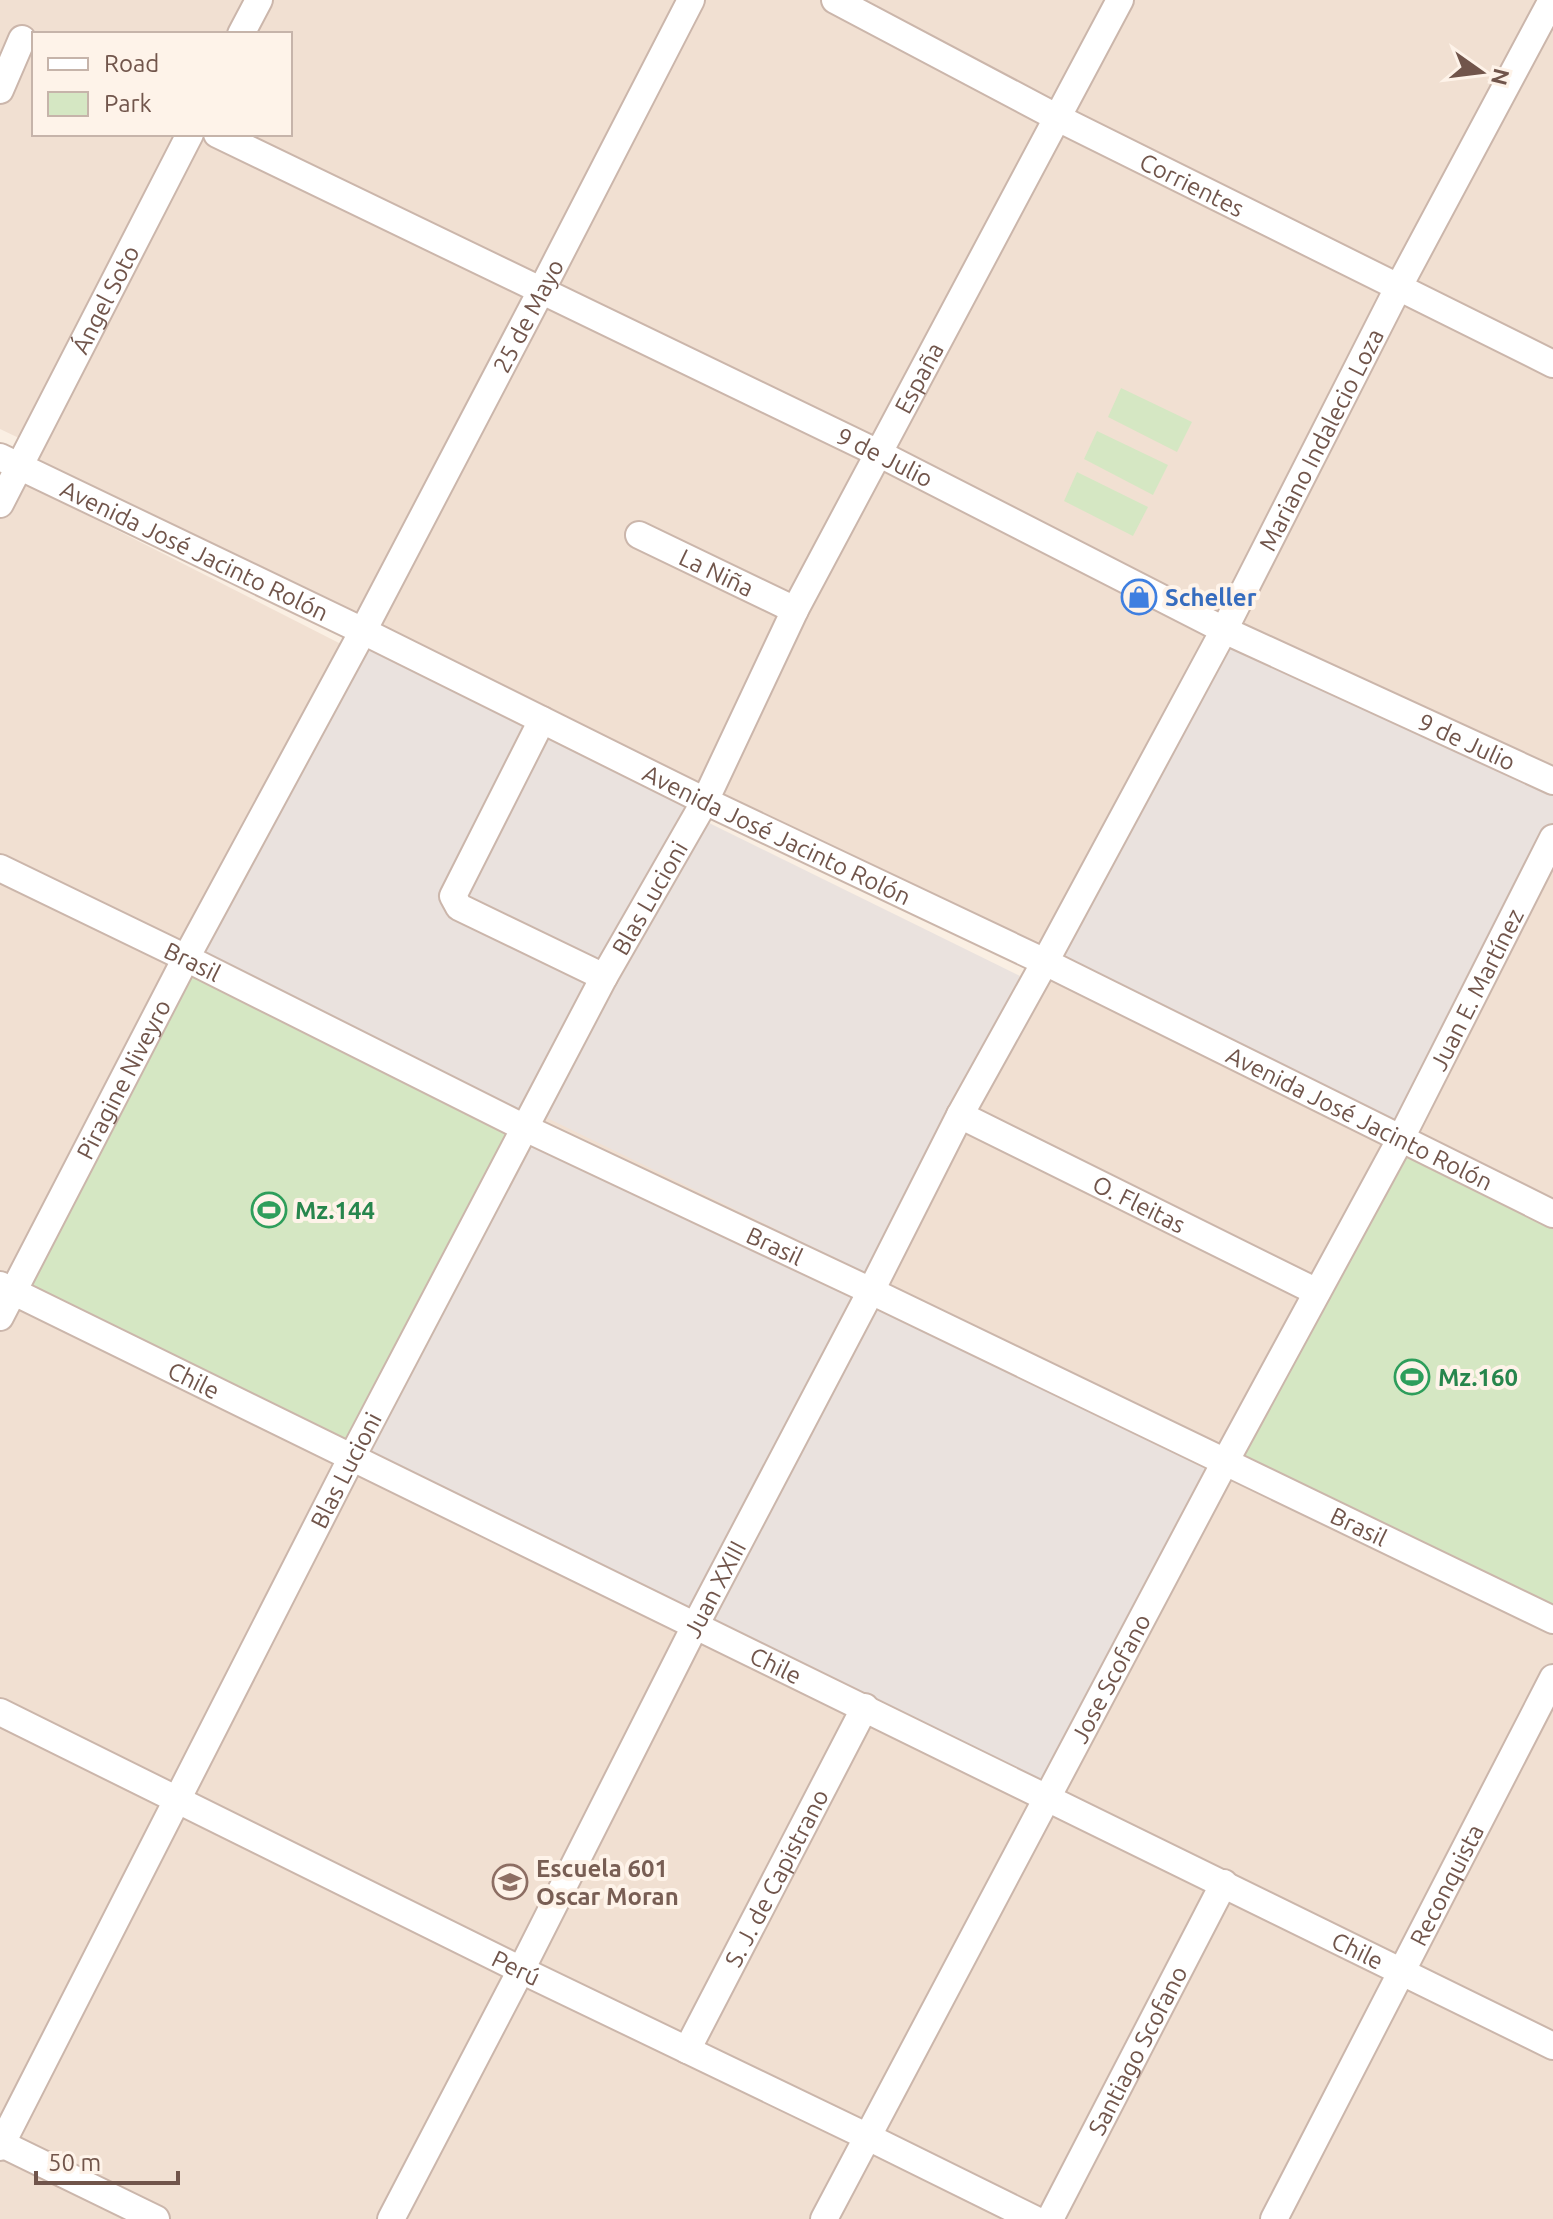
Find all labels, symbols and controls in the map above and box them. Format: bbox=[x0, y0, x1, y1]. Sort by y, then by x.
legend bbox=[32, 32, 292, 136]
north arrow bbox=[1441, 32, 1521, 112]
text: Road bbox=[104, 50, 159, 77]
text: N bbox=[1487, 66, 1515, 88]
text: Park bbox=[104, 90, 152, 117]
street label: Corrientes bbox=[1136, 147, 1249, 222]
street label: Ángel Soto bbox=[65, 241, 144, 358]
street label: 25 de Mayo bbox=[487, 254, 569, 377]
street label: Mariano Indalecio Loza bbox=[1253, 324, 1389, 555]
street label: España bbox=[889, 338, 949, 418]
street label: 9 de Julio bbox=[833, 422, 937, 492]
street label: Avenida José Jacinto Rolón bbox=[57, 475, 333, 626]
street label: La Niña bbox=[675, 543, 758, 602]
shop icon: Scheller bbox=[1120, 578, 1158, 616]
place label: Scheller bbox=[1165, 584, 1257, 611]
street label: 9 de Julio bbox=[1414, 708, 1520, 775]
street label: Avenida José Jacinto Rolón bbox=[639, 759, 915, 910]
street label: Blas Lucioni bbox=[606, 836, 693, 959]
street label: Juan E. Martínez bbox=[1424, 904, 1529, 1075]
street label: Brasil bbox=[160, 936, 225, 987]
street label: Piragine Niveyro bbox=[71, 995, 176, 1164]
street label: Avenida José Jacinto Rolón bbox=[1222, 1041, 1497, 1195]
street label: O. Fleitas bbox=[1089, 1170, 1190, 1238]
sports icon: Mz.144 bbox=[250, 1191, 288, 1229]
place label: Mz.144 bbox=[295, 1197, 375, 1224]
street label: Brasil bbox=[742, 1221, 807, 1271]
street label: Chile bbox=[164, 1356, 224, 1404]
sports icon: Mz.160 bbox=[1393, 1358, 1431, 1396]
place label: Mz.160 bbox=[1438, 1364, 1518, 1391]
street label: Blas Lucioni bbox=[305, 1408, 387, 1532]
street label: Brasil bbox=[1326, 1501, 1391, 1551]
street label: Juan XXIII bbox=[678, 1536, 751, 1642]
street label: Jose Scofano bbox=[1065, 1609, 1156, 1747]
street label: Chile bbox=[746, 1641, 806, 1689]
street label: S. J. de Capistrano bbox=[719, 1784, 834, 1971]
street label: Reconquista bbox=[1404, 1820, 1489, 1950]
place label: Escuela 601 Oscar Moran bbox=[536, 1855, 679, 1910]
school or university icon: Escuela 601 Oscar Moran bbox=[491, 1863, 529, 1901]
street label: Chile bbox=[1328, 1926, 1388, 1974]
street label: Perú bbox=[488, 1944, 545, 1991]
street label: Santiago Scofano bbox=[1082, 1961, 1192, 2139]
scale bar bbox=[36, 2135, 178, 2185]
text: 50 m bbox=[48, 2149, 101, 2176]

